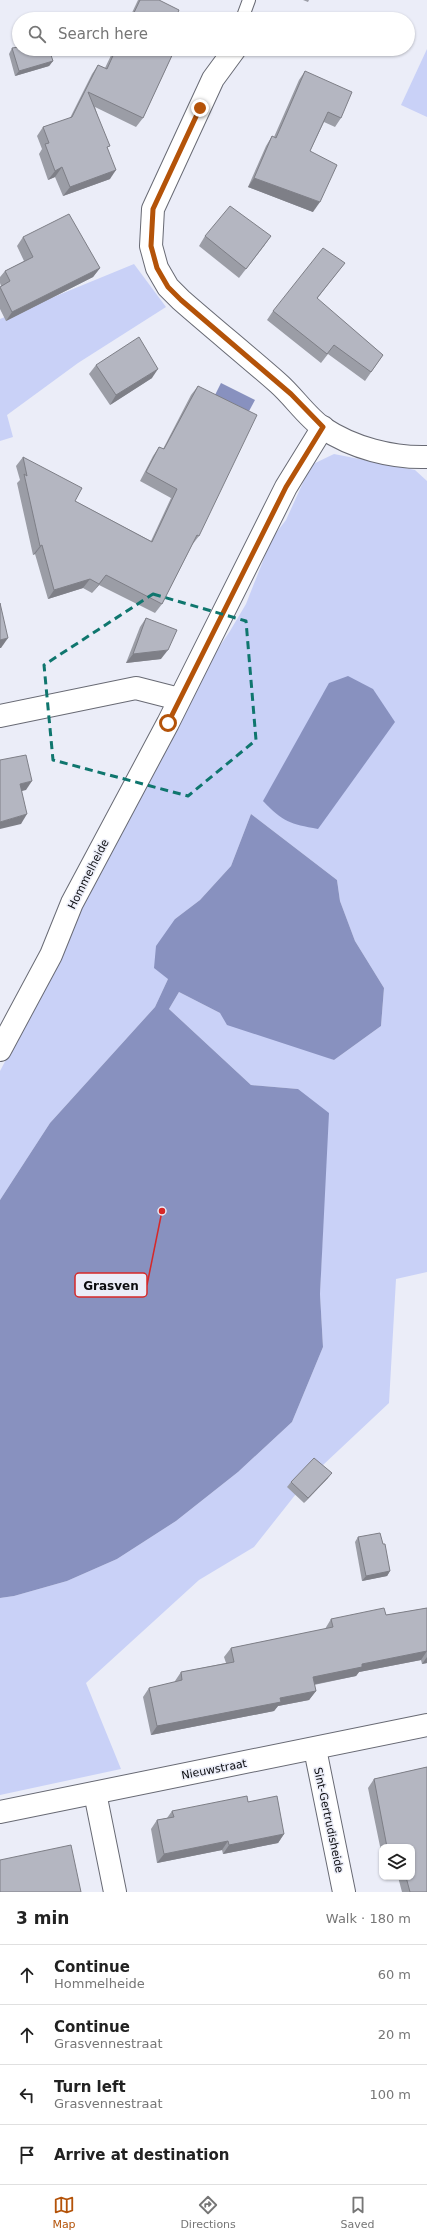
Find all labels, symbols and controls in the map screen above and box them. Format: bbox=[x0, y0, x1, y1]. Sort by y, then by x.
search box bbox=[12, 12, 415, 56]
icon: search bbox=[26, 23, 48, 45]
text: Search here bbox=[58, 25, 148, 43]
route end bbox=[191, 99, 209, 117]
route start bbox=[159, 714, 177, 732]
street label: Hommelheide bbox=[65, 837, 112, 911]
callout: Grasven bbox=[75, 1273, 147, 1297]
text: Grasven bbox=[83, 1279, 139, 1293]
street label: Nieuwstraat bbox=[180, 1757, 249, 1782]
street label: Sint-Gertrudisheide bbox=[311, 1766, 346, 1874]
map controls bbox=[379, 1844, 415, 1880]
button: layers bbox=[379, 1844, 415, 1880]
text: 3 min bbox=[16, 1908, 69, 1928]
text: Walk · 180 m bbox=[326, 1911, 411, 1926]
text: Continue bbox=[54, 1958, 130, 1976]
icon: ahead bbox=[16, 1964, 38, 1986]
text: 60 m bbox=[378, 1967, 411, 1982]
text: Hommelheide bbox=[54, 1976, 145, 1991]
text: Continue bbox=[54, 2018, 130, 2036]
icon: ahead bbox=[16, 2024, 38, 2046]
text: 20 m bbox=[378, 2027, 411, 2042]
text: Grasvennestraat bbox=[54, 2036, 163, 2051]
text: Turn left bbox=[54, 2078, 126, 2096]
icon: left bbox=[16, 2084, 38, 2106]
text: 100 m bbox=[369, 2087, 411, 2102]
text: Grasvennestraat bbox=[54, 2096, 163, 2111]
icon: arrive bbox=[16, 2144, 38, 2166]
text: Arrive at destination bbox=[54, 2146, 229, 2164]
tab: Map bbox=[52, 2194, 76, 2231]
tab: Directions bbox=[180, 2194, 236, 2231]
tab: Saved bbox=[341, 2194, 375, 2231]

